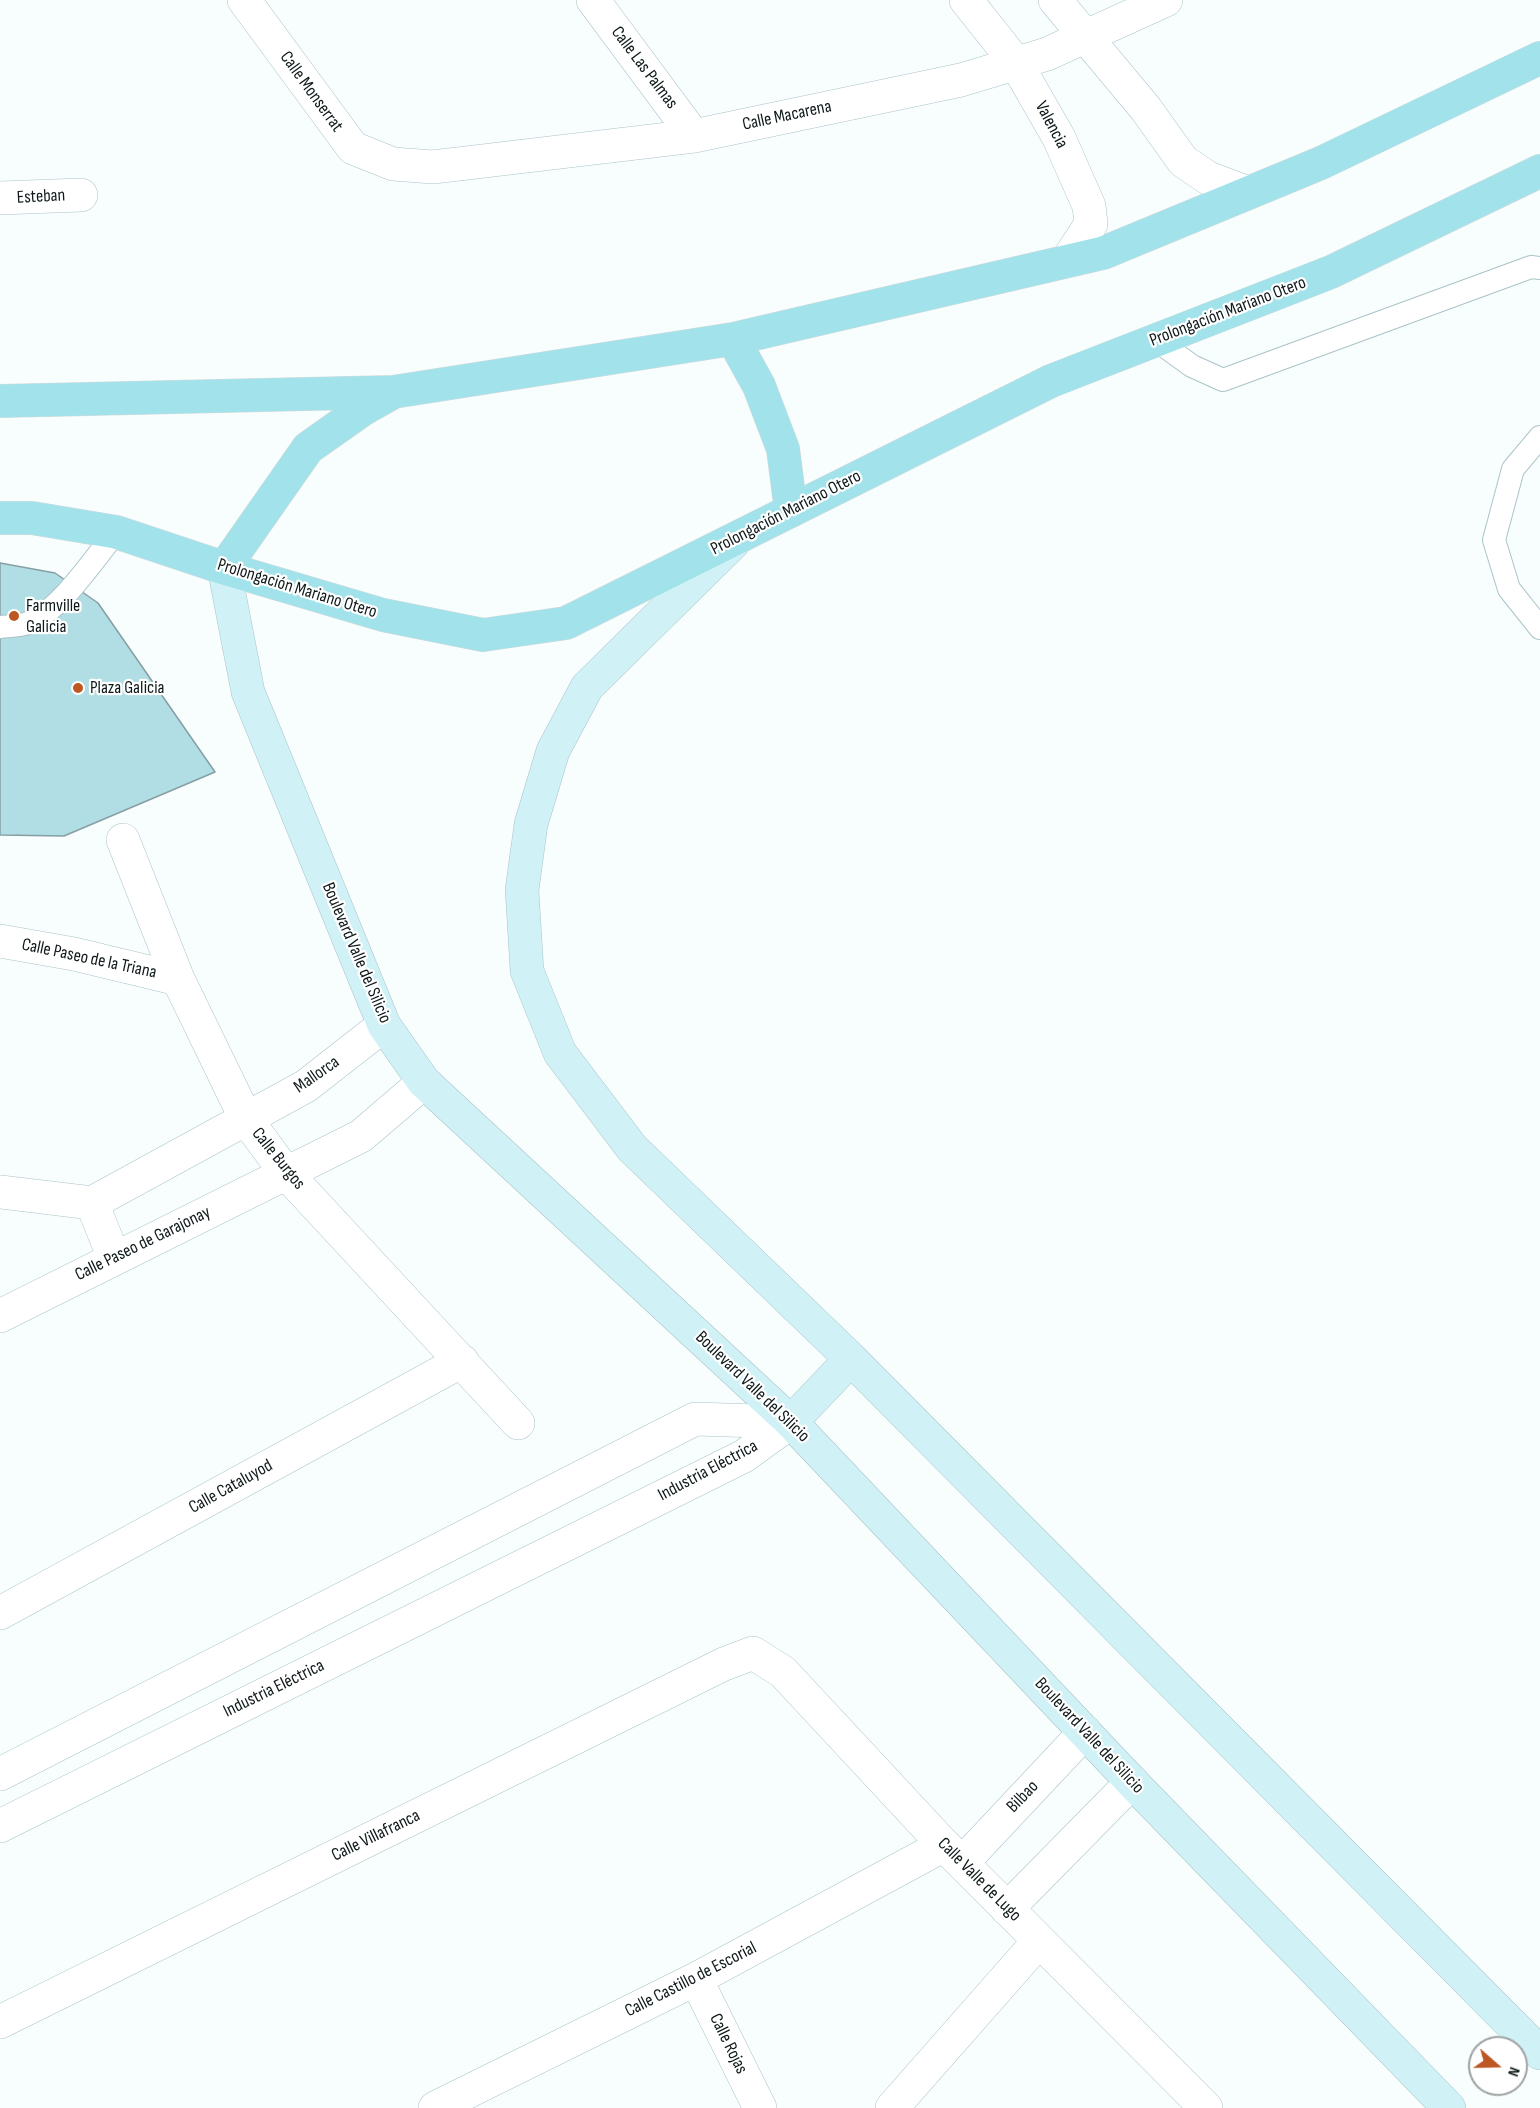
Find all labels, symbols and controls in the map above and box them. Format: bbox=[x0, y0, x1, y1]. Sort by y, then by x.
street label: Calle Las Palmas bbox=[606, 23, 682, 113]
street label: Calle Monserrat bbox=[275, 48, 347, 136]
street label: Calle Macarena bbox=[741, 96, 833, 136]
street label: Valencia bbox=[1030, 98, 1072, 152]
street label: Esteban bbox=[16, 185, 66, 209]
street label: Prolongación Mariano Otero bbox=[1147, 272, 1309, 352]
street label: Prolongación Mariano Otero bbox=[707, 466, 865, 560]
street label: Prolongación Mariano Otero bbox=[215, 554, 379, 624]
place label: Farmville Galicia bbox=[26, 595, 80, 638]
marker: Farmville Galicia bbox=[7, 609, 21, 623]
place label: Plaza Galicia bbox=[90, 677, 165, 699]
marker: Plaza Galicia bbox=[71, 681, 85, 695]
street label: Boulevard Valle del Silicio bbox=[317, 879, 395, 1027]
street label: Calle Paseo de la Triana bbox=[20, 934, 158, 984]
street label: Mallorca bbox=[290, 1052, 344, 1098]
street label: Calle Burgos bbox=[247, 1124, 309, 1194]
street label: Calle Paseo de Garajonay bbox=[72, 1202, 214, 1286]
street label: Boulevard Valle del Silicio bbox=[690, 1327, 814, 1447]
street label: Industria Eléctrica bbox=[655, 1436, 761, 1506]
street label: Calle Cataluyod bbox=[185, 1455, 277, 1519]
street label: Industria Eléctrica bbox=[220, 1655, 328, 1723]
street label: Boulevard Valle del Silicio bbox=[1030, 1674, 1148, 1798]
street label: Bilbao bbox=[1003, 1776, 1043, 1818]
street label: Calle Villafranca bbox=[328, 1805, 424, 1867]
street label: Calle Valle de Lugo bbox=[933, 1834, 1025, 1926]
street label: Calle Castillo de Escorial bbox=[622, 1938, 760, 2022]
street label: Calle Rojas bbox=[704, 2010, 752, 2078]
north arrow bbox=[1468, 2036, 1528, 2096]
text: N bbox=[1503, 2064, 1524, 2079]

